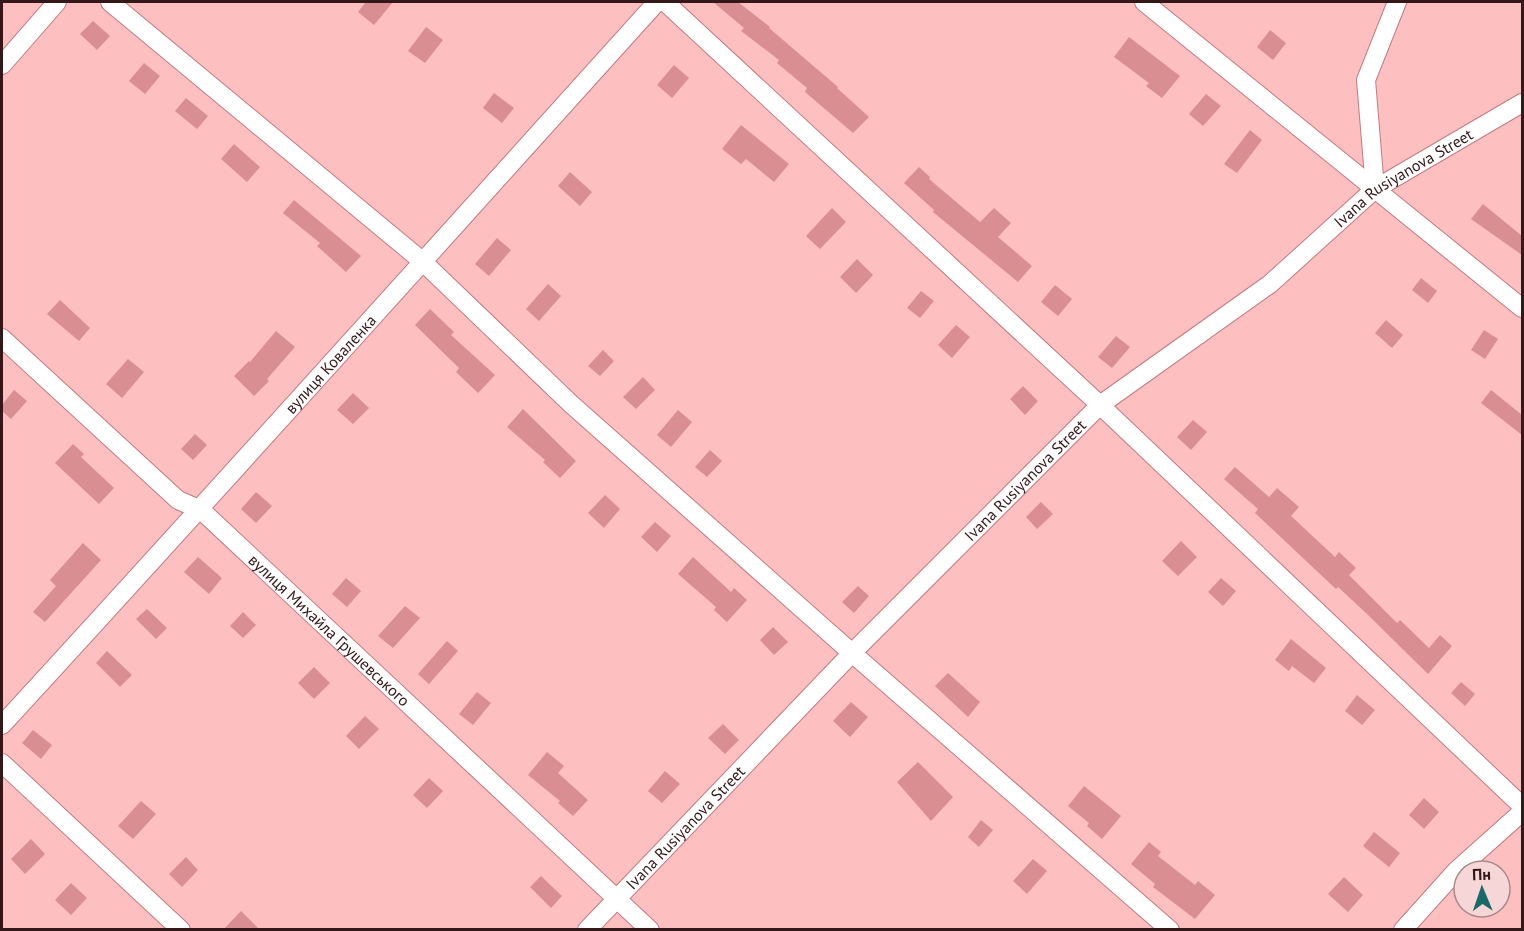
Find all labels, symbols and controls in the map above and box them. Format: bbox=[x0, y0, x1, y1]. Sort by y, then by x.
street label: Ivana Rusiyanova Street bbox=[1330, 124, 1477, 231]
street label: вулиця Коваленка bbox=[281, 310, 380, 418]
street label: Ivana Rusiyanova Street bbox=[960, 415, 1090, 545]
street label: вулиця Михайла Грушевського bbox=[245, 550, 414, 710]
street label: Ivana Rusiyanova Street bbox=[621, 761, 749, 893]
north arrow bbox=[1452, 859, 1512, 919]
text: Пн bbox=[1472, 864, 1491, 884]

